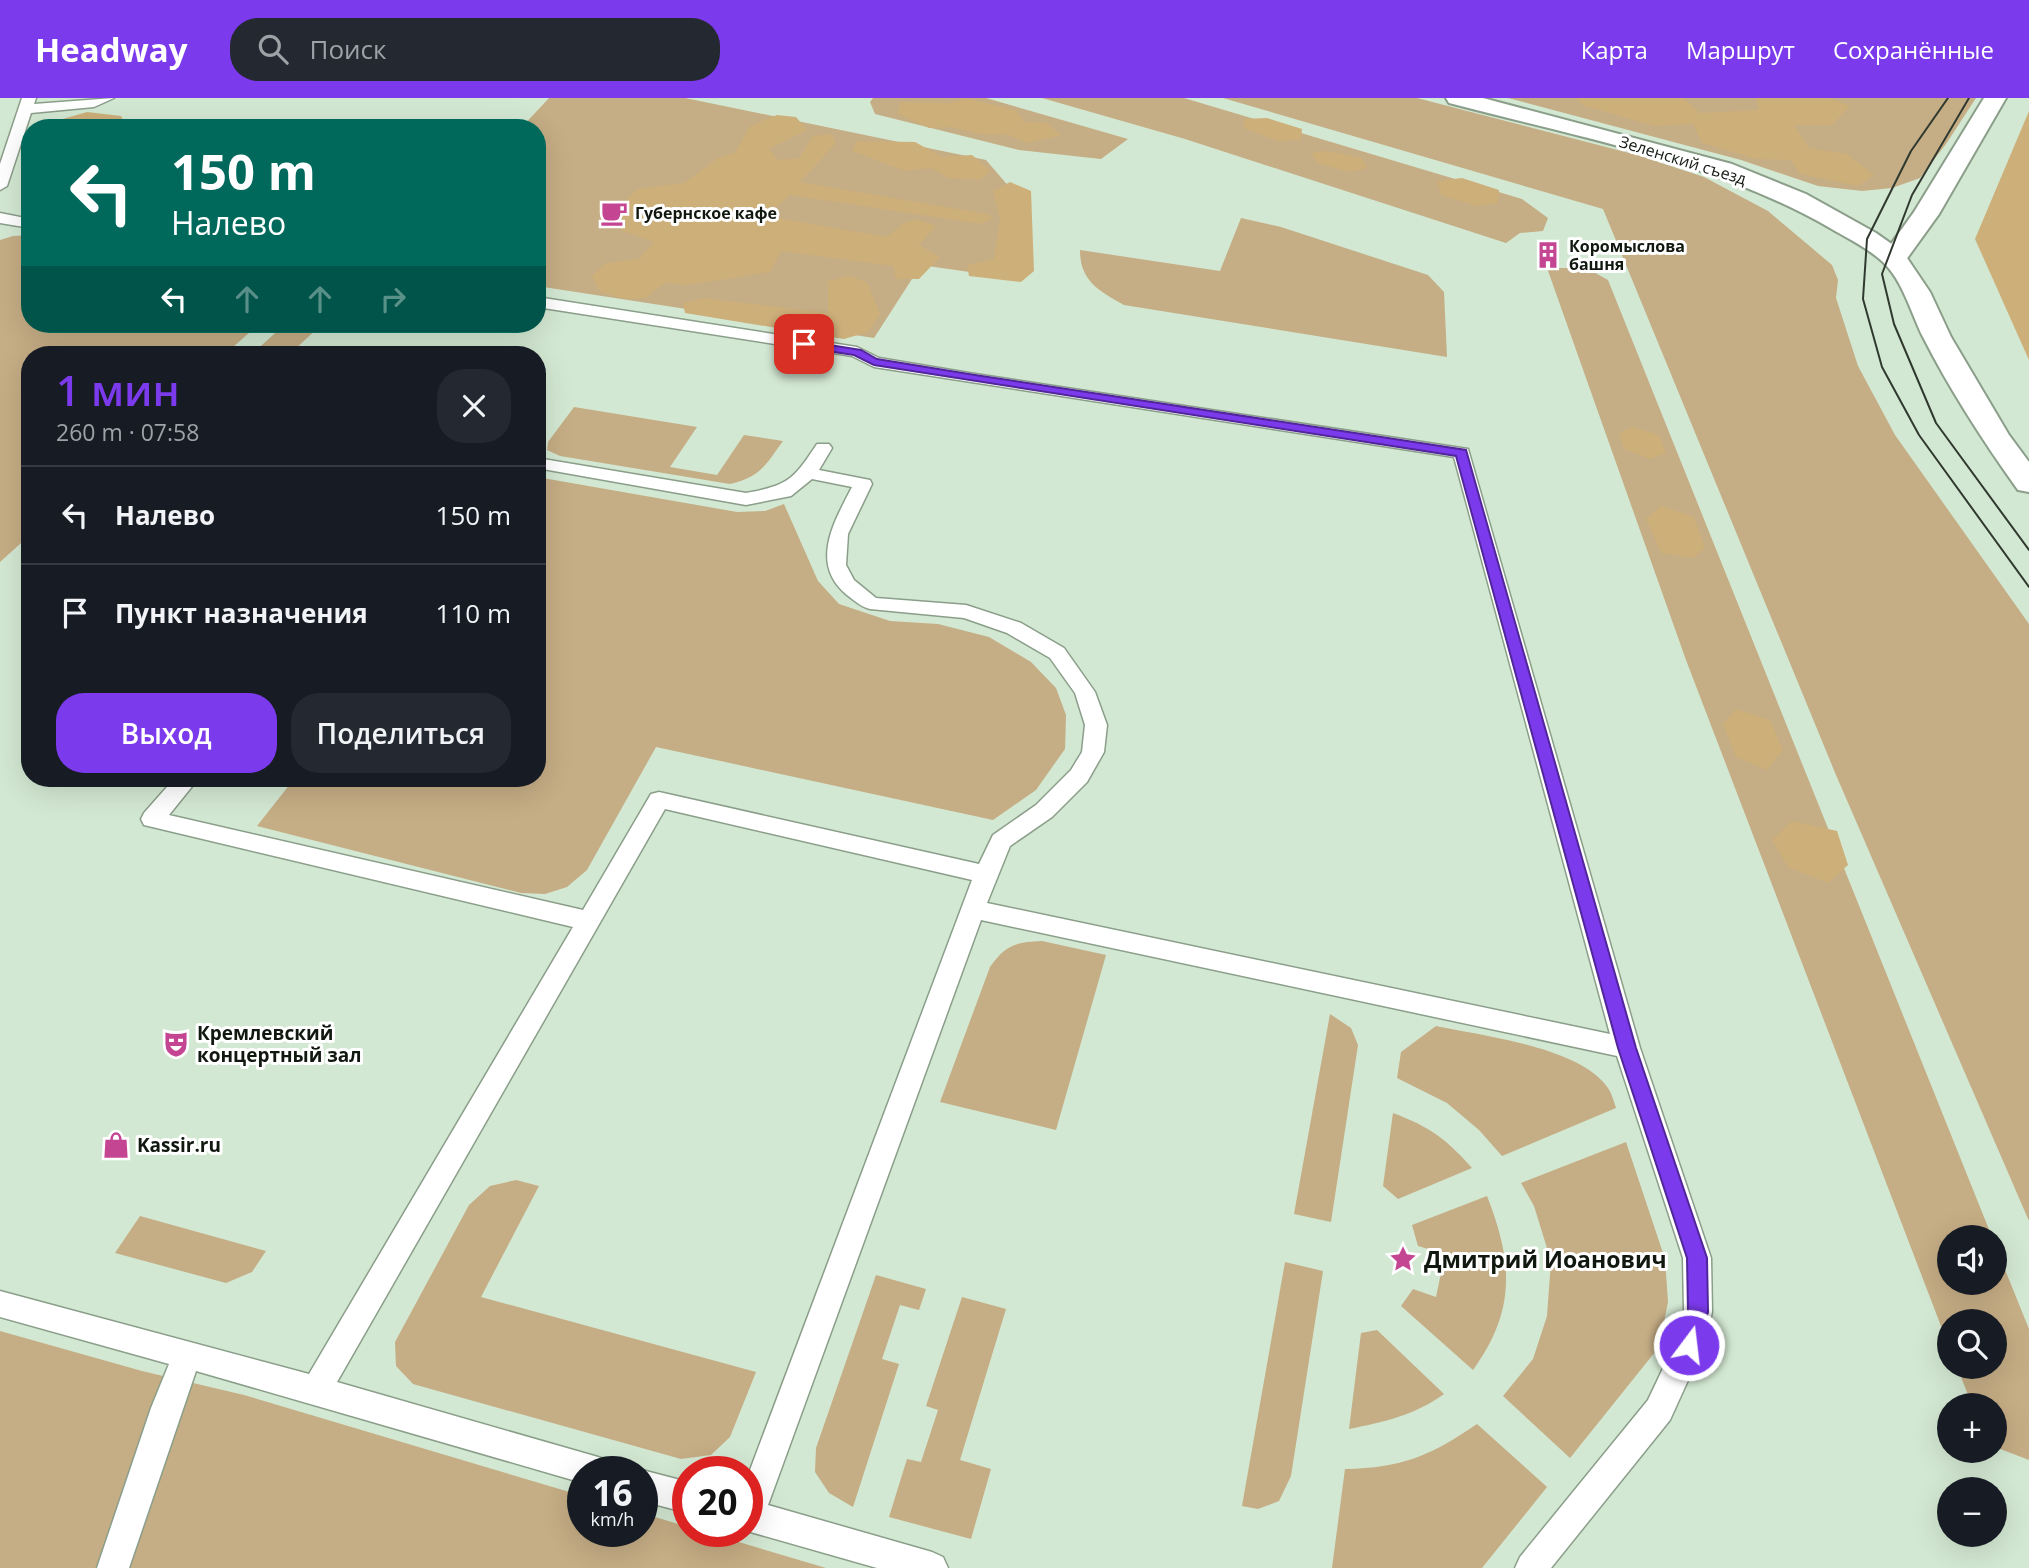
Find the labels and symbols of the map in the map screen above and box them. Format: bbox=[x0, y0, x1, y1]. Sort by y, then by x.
street label: Зеленский съезд bbox=[1617, 130, 1749, 190]
cafe icon: Губернское кафе bbox=[599, 198, 629, 228]
place label: Губернское кафе bbox=[635, 202, 777, 224]
place label: Коромыслова башня bbox=[1569, 235, 1685, 275]
building icon: Коромыслова башня bbox=[1533, 240, 1563, 270]
pin bbox=[774, 314, 834, 374]
place label: Кремлевский концертный зал bbox=[197, 1020, 362, 1068]
theatre icon: Кремлевский концертный зал bbox=[161, 1029, 191, 1059]
shop icon: Kassir.ru bbox=[101, 1130, 131, 1160]
place label: Kassir.ru bbox=[137, 1132, 221, 1158]
place label: Дмитрий Иоанович bbox=[1424, 1243, 1667, 1275]
place icon: Дмитрий Иоанович bbox=[1388, 1244, 1418, 1274]
position arrow bbox=[1652, 1308, 1726, 1382]
speed limit sign: 20 bbox=[672, 1456, 763, 1547]

